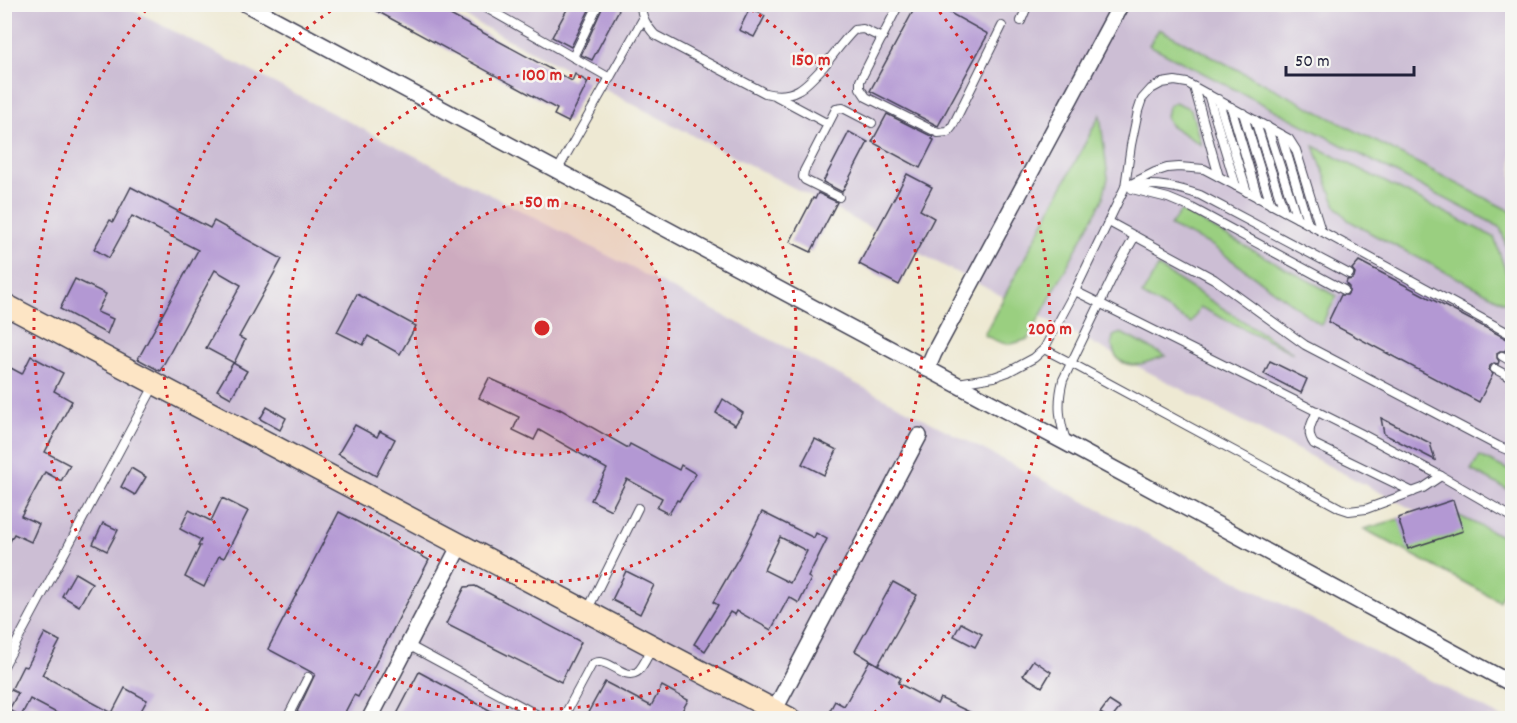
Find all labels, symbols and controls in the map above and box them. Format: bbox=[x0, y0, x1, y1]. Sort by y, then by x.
scale bar bbox=[1286, 39, 1414, 77]
text: 150 m bbox=[792, 49, 830, 74]
text: 50 m bbox=[1295, 50, 1330, 75]
text: 100 m bbox=[522, 64, 562, 89]
text: 50 m bbox=[525, 191, 559, 216]
centre of rings bbox=[532, 318, 552, 338]
text: 200 m bbox=[1028, 318, 1072, 343]

